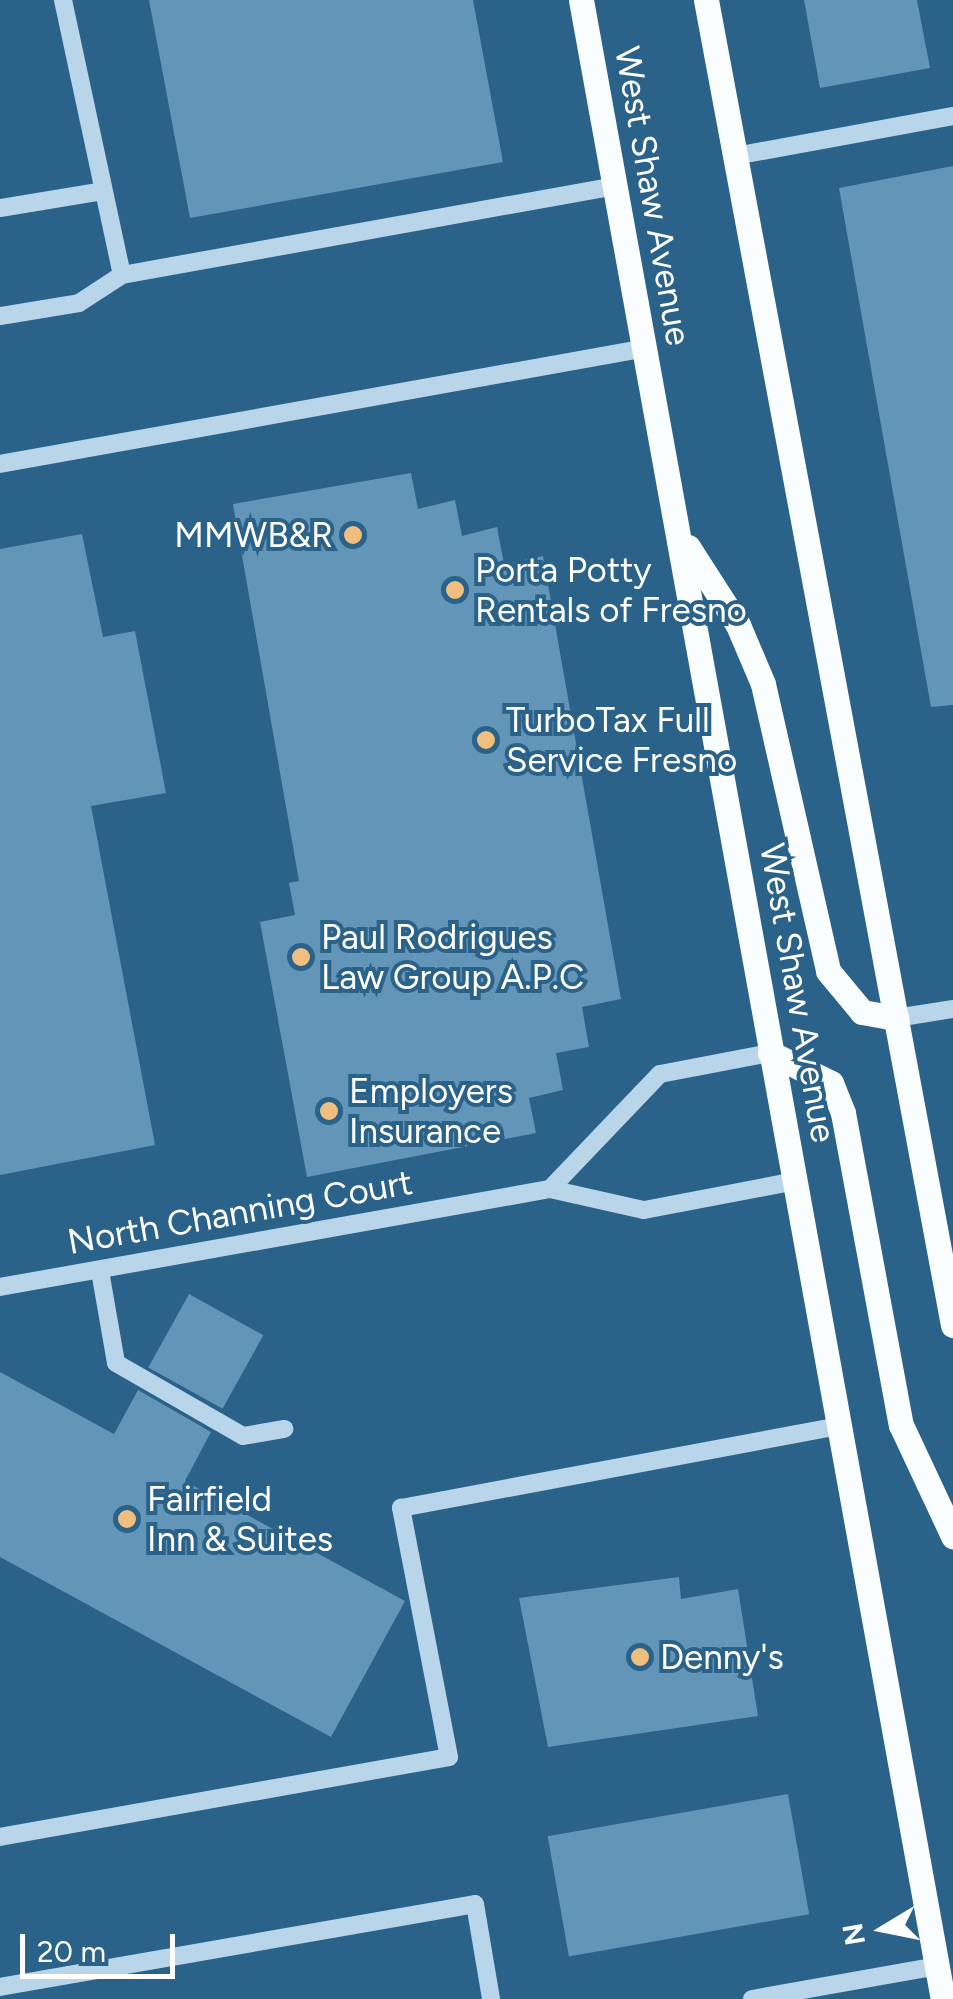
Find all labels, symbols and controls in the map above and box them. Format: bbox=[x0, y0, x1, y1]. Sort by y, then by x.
street label: West Shaw Avenue bbox=[606, 43, 700, 349]
place label: MMWB&R bbox=[174, 514, 333, 556]
marker: MMWB&R bbox=[342, 524, 364, 546]
place label: Porta Potty Rentals of Fresno bbox=[475, 549, 747, 631]
marker: Porta Potty Rentals of Fresno bbox=[444, 579, 466, 601]
place label: TurboTax Full Service Fresno bbox=[506, 699, 737, 781]
marker: TurboTax Full Service Fresno bbox=[475, 729, 497, 751]
street label: West Shaw Avenue bbox=[751, 840, 845, 1146]
place label: Paul Rodrigues Law Group A.P.C bbox=[321, 916, 584, 998]
marker: Paul Rodrigues Law Group A.P.C bbox=[290, 946, 312, 968]
place label: Employers Insurance bbox=[349, 1070, 513, 1152]
marker: Employers Insurance bbox=[318, 1100, 340, 1122]
street label: North Channing Court bbox=[64, 1161, 416, 1263]
place label: Fairfield Inn & Suites bbox=[147, 1478, 333, 1560]
marker: Fairfield Inn & Suites bbox=[116, 1508, 138, 1530]
place label: Denny's bbox=[660, 1636, 784, 1678]
marker: Denny's bbox=[629, 1646, 651, 1668]
north arrow bbox=[833, 1879, 933, 1979]
scale bar bbox=[25, 1914, 180, 1976]
text: N bbox=[835, 1921, 872, 1948]
text: 20 m bbox=[37, 1933, 106, 1970]

